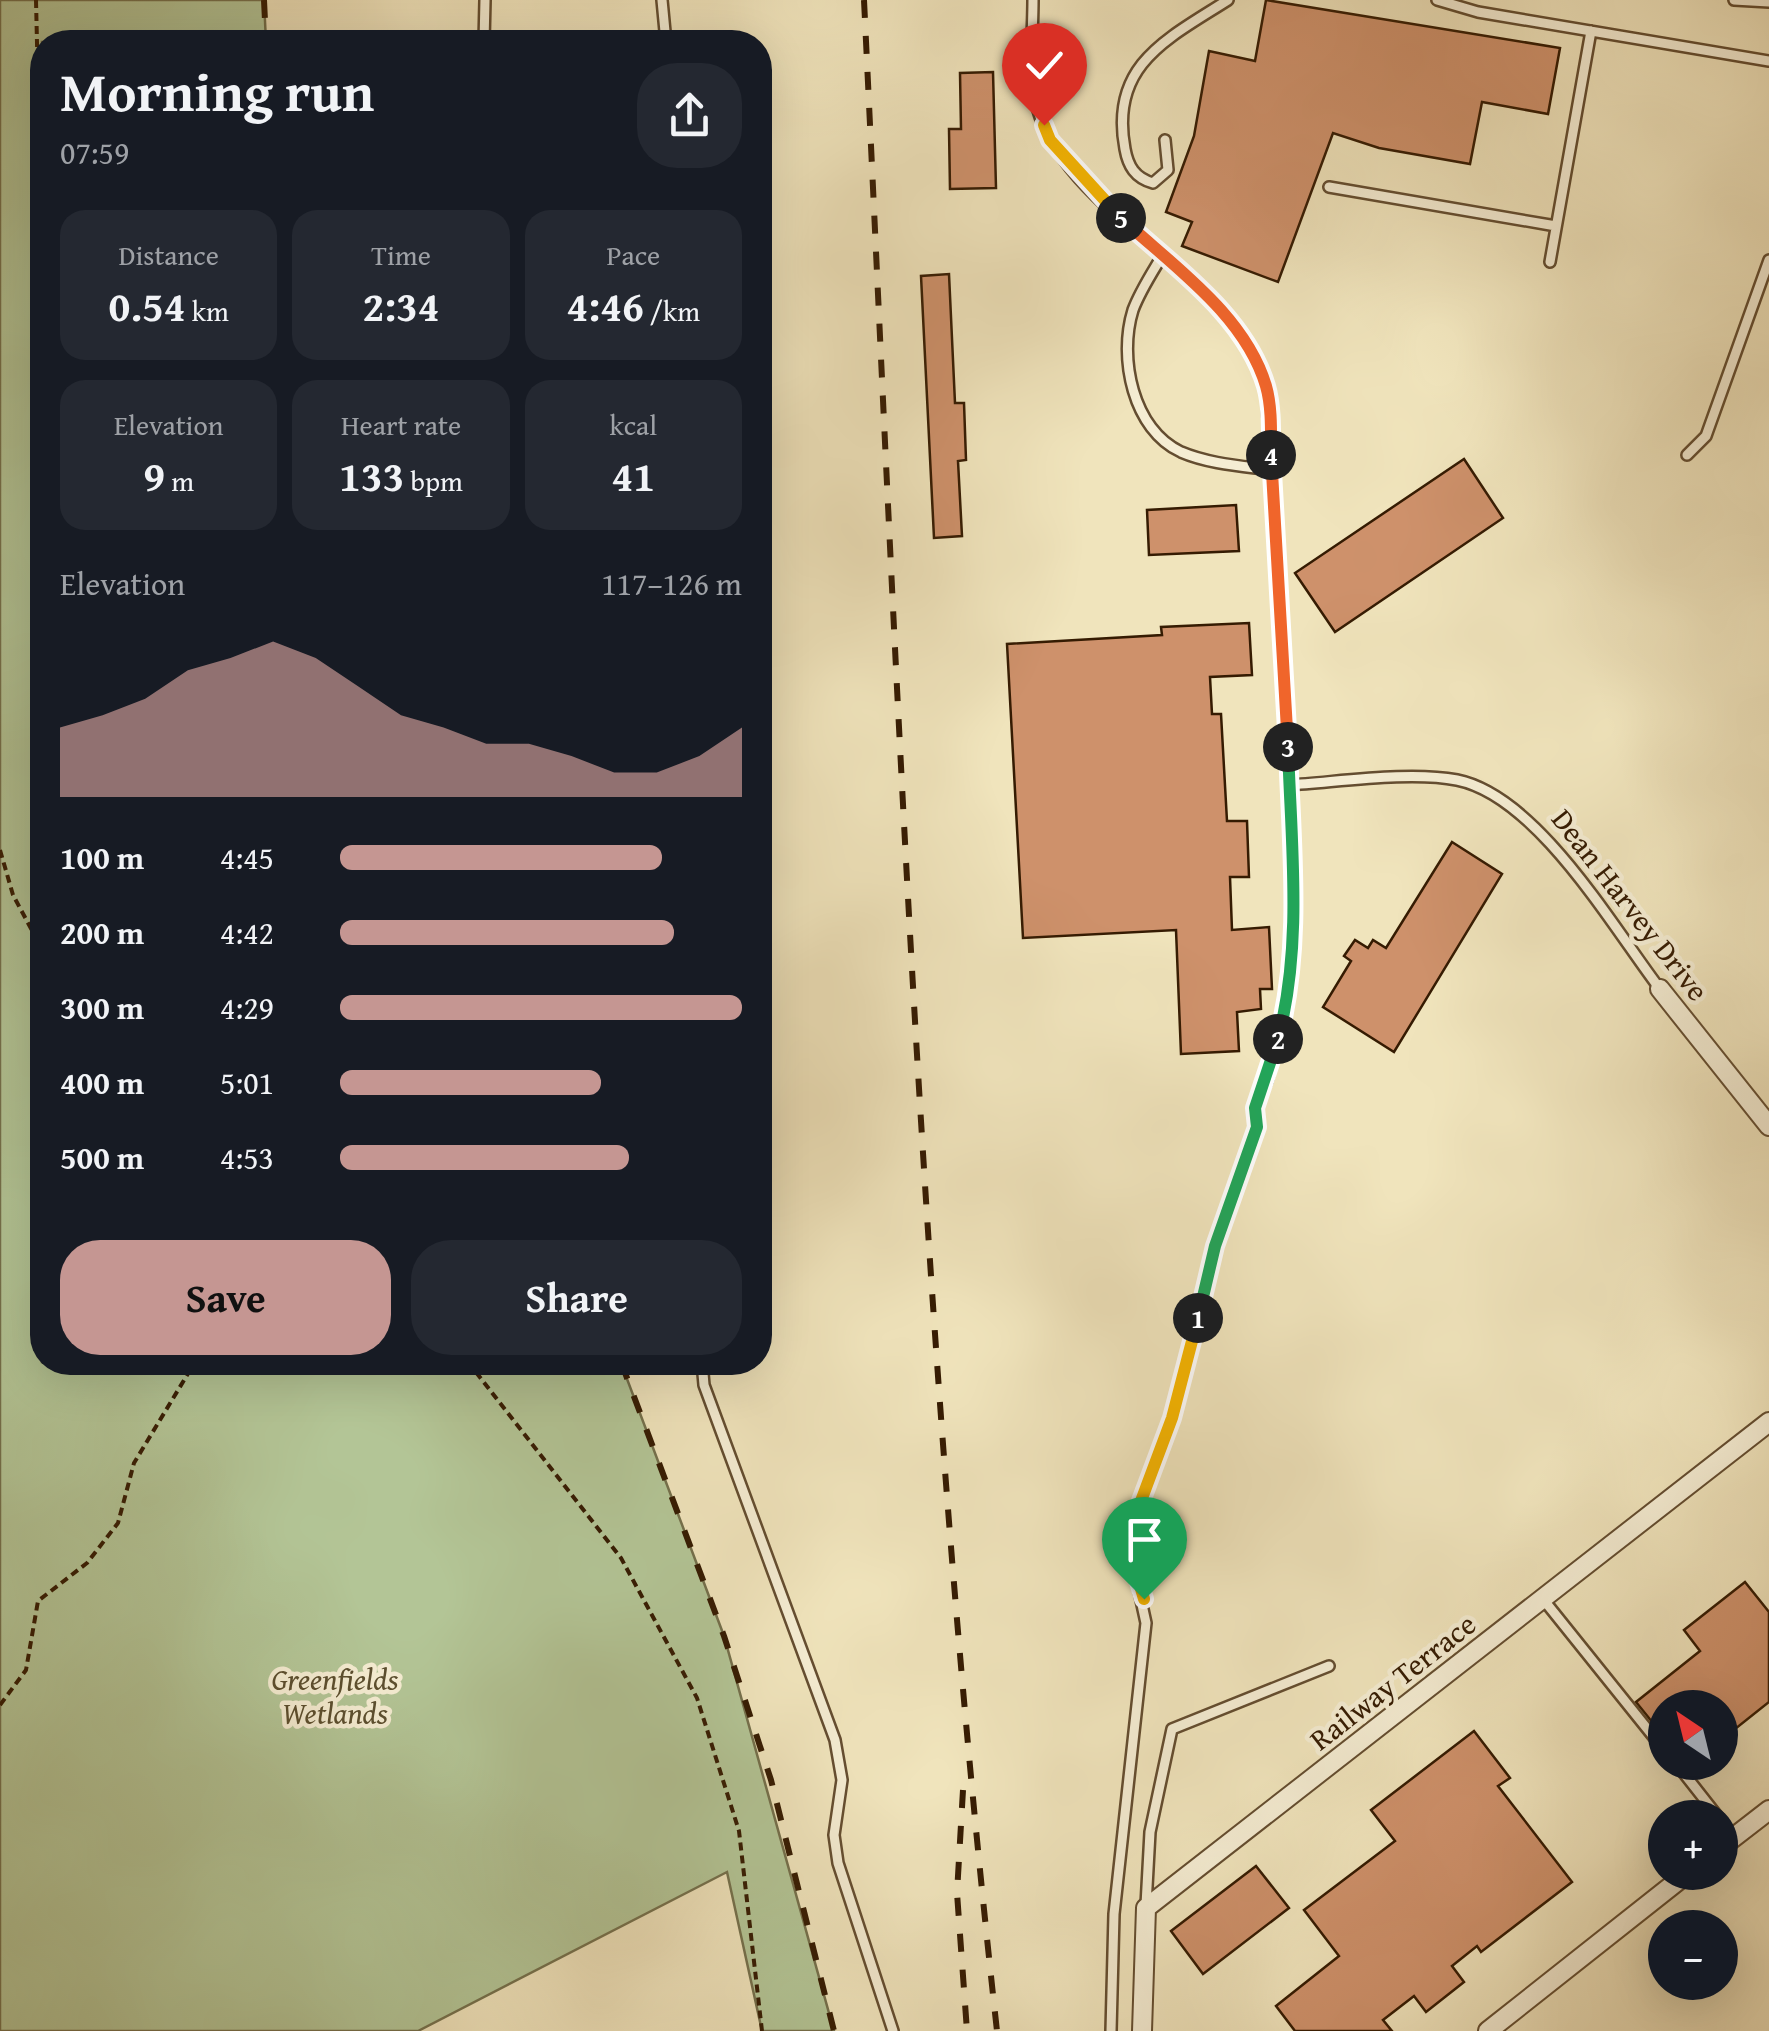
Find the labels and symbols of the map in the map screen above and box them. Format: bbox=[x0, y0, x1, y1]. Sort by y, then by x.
pin bbox=[1002, 23, 1087, 126]
pin: 5 bbox=[1096, 193, 1146, 243]
pin: 4 bbox=[1246, 430, 1296, 480]
pin: 3 bbox=[1263, 722, 1313, 772]
street label: Dean Harvey Drive bbox=[1542, 799, 1720, 1010]
pin: 2 bbox=[1253, 1014, 1303, 1064]
pin: 1 bbox=[1173, 1293, 1223, 1343]
pin bbox=[1102, 1497, 1187, 1600]
street label: Railway Terrace bbox=[1300, 1602, 1485, 1760]
park label: Greenfields Wetlands bbox=[272, 1657, 399, 1735]
north arrow bbox=[1648, 1690, 1738, 1780]

